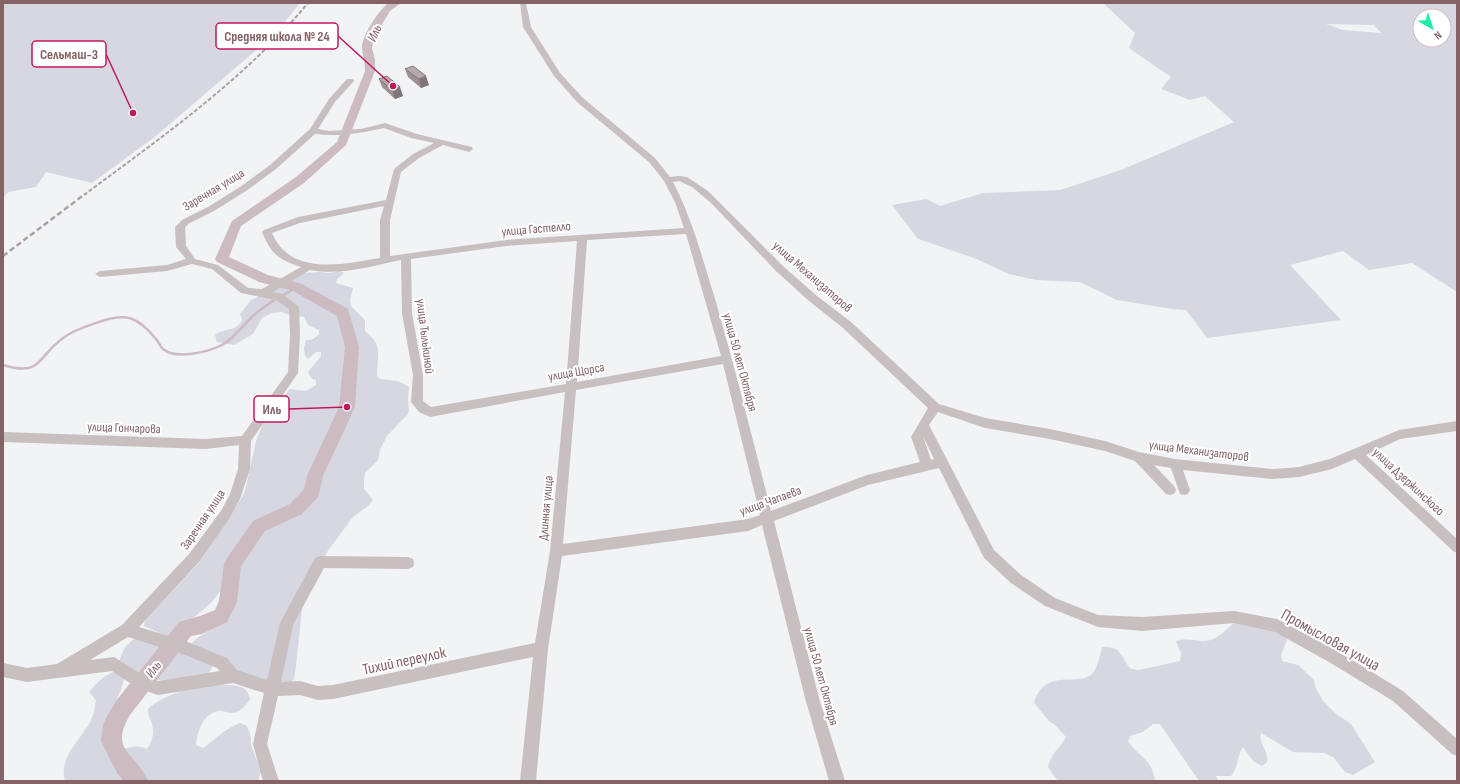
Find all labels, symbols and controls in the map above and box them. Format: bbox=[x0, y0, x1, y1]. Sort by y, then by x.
north arrow bbox=[1412, 8, 1452, 48]
water label: Иль bbox=[363, 21, 386, 45]
callout: Средняя школа № 24 bbox=[216, 23, 338, 49]
text: Средняя школа № 24 bbox=[224, 28, 330, 45]
text: N bbox=[1432, 28, 1444, 42]
callout: Сельмаш-3 bbox=[32, 41, 106, 67]
text: Сельмаш-3 bbox=[40, 46, 98, 63]
street label: Заречная улица bbox=[180, 165, 247, 215]
street label: улица Гастелло bbox=[501, 218, 572, 240]
street label: улица Механизаторов bbox=[769, 238, 856, 316]
street label: улица Тылькиной bbox=[412, 298, 438, 375]
street label: улица 50 лет Октября bbox=[719, 311, 761, 413]
street label: улица Щорса bbox=[547, 359, 606, 385]
callout: Иль bbox=[254, 396, 289, 422]
text: Иль bbox=[263, 401, 281, 418]
street label: улица Гончарова bbox=[87, 419, 161, 437]
street label: улица Механизаторов bbox=[1148, 437, 1250, 465]
street label: улица Дзержинского bbox=[1369, 444, 1448, 519]
street label: Длинная улица bbox=[535, 475, 557, 541]
street label: улица Чапаева bbox=[737, 482, 804, 520]
street label: Заречная улица bbox=[177, 486, 229, 553]
street label: Промысловая улица bbox=[1278, 605, 1383, 675]
street label: улица 50 лет Октября bbox=[800, 625, 842, 727]
street label: Тихий переулок bbox=[361, 643, 449, 680]
water label: Иль bbox=[141, 657, 166, 681]

